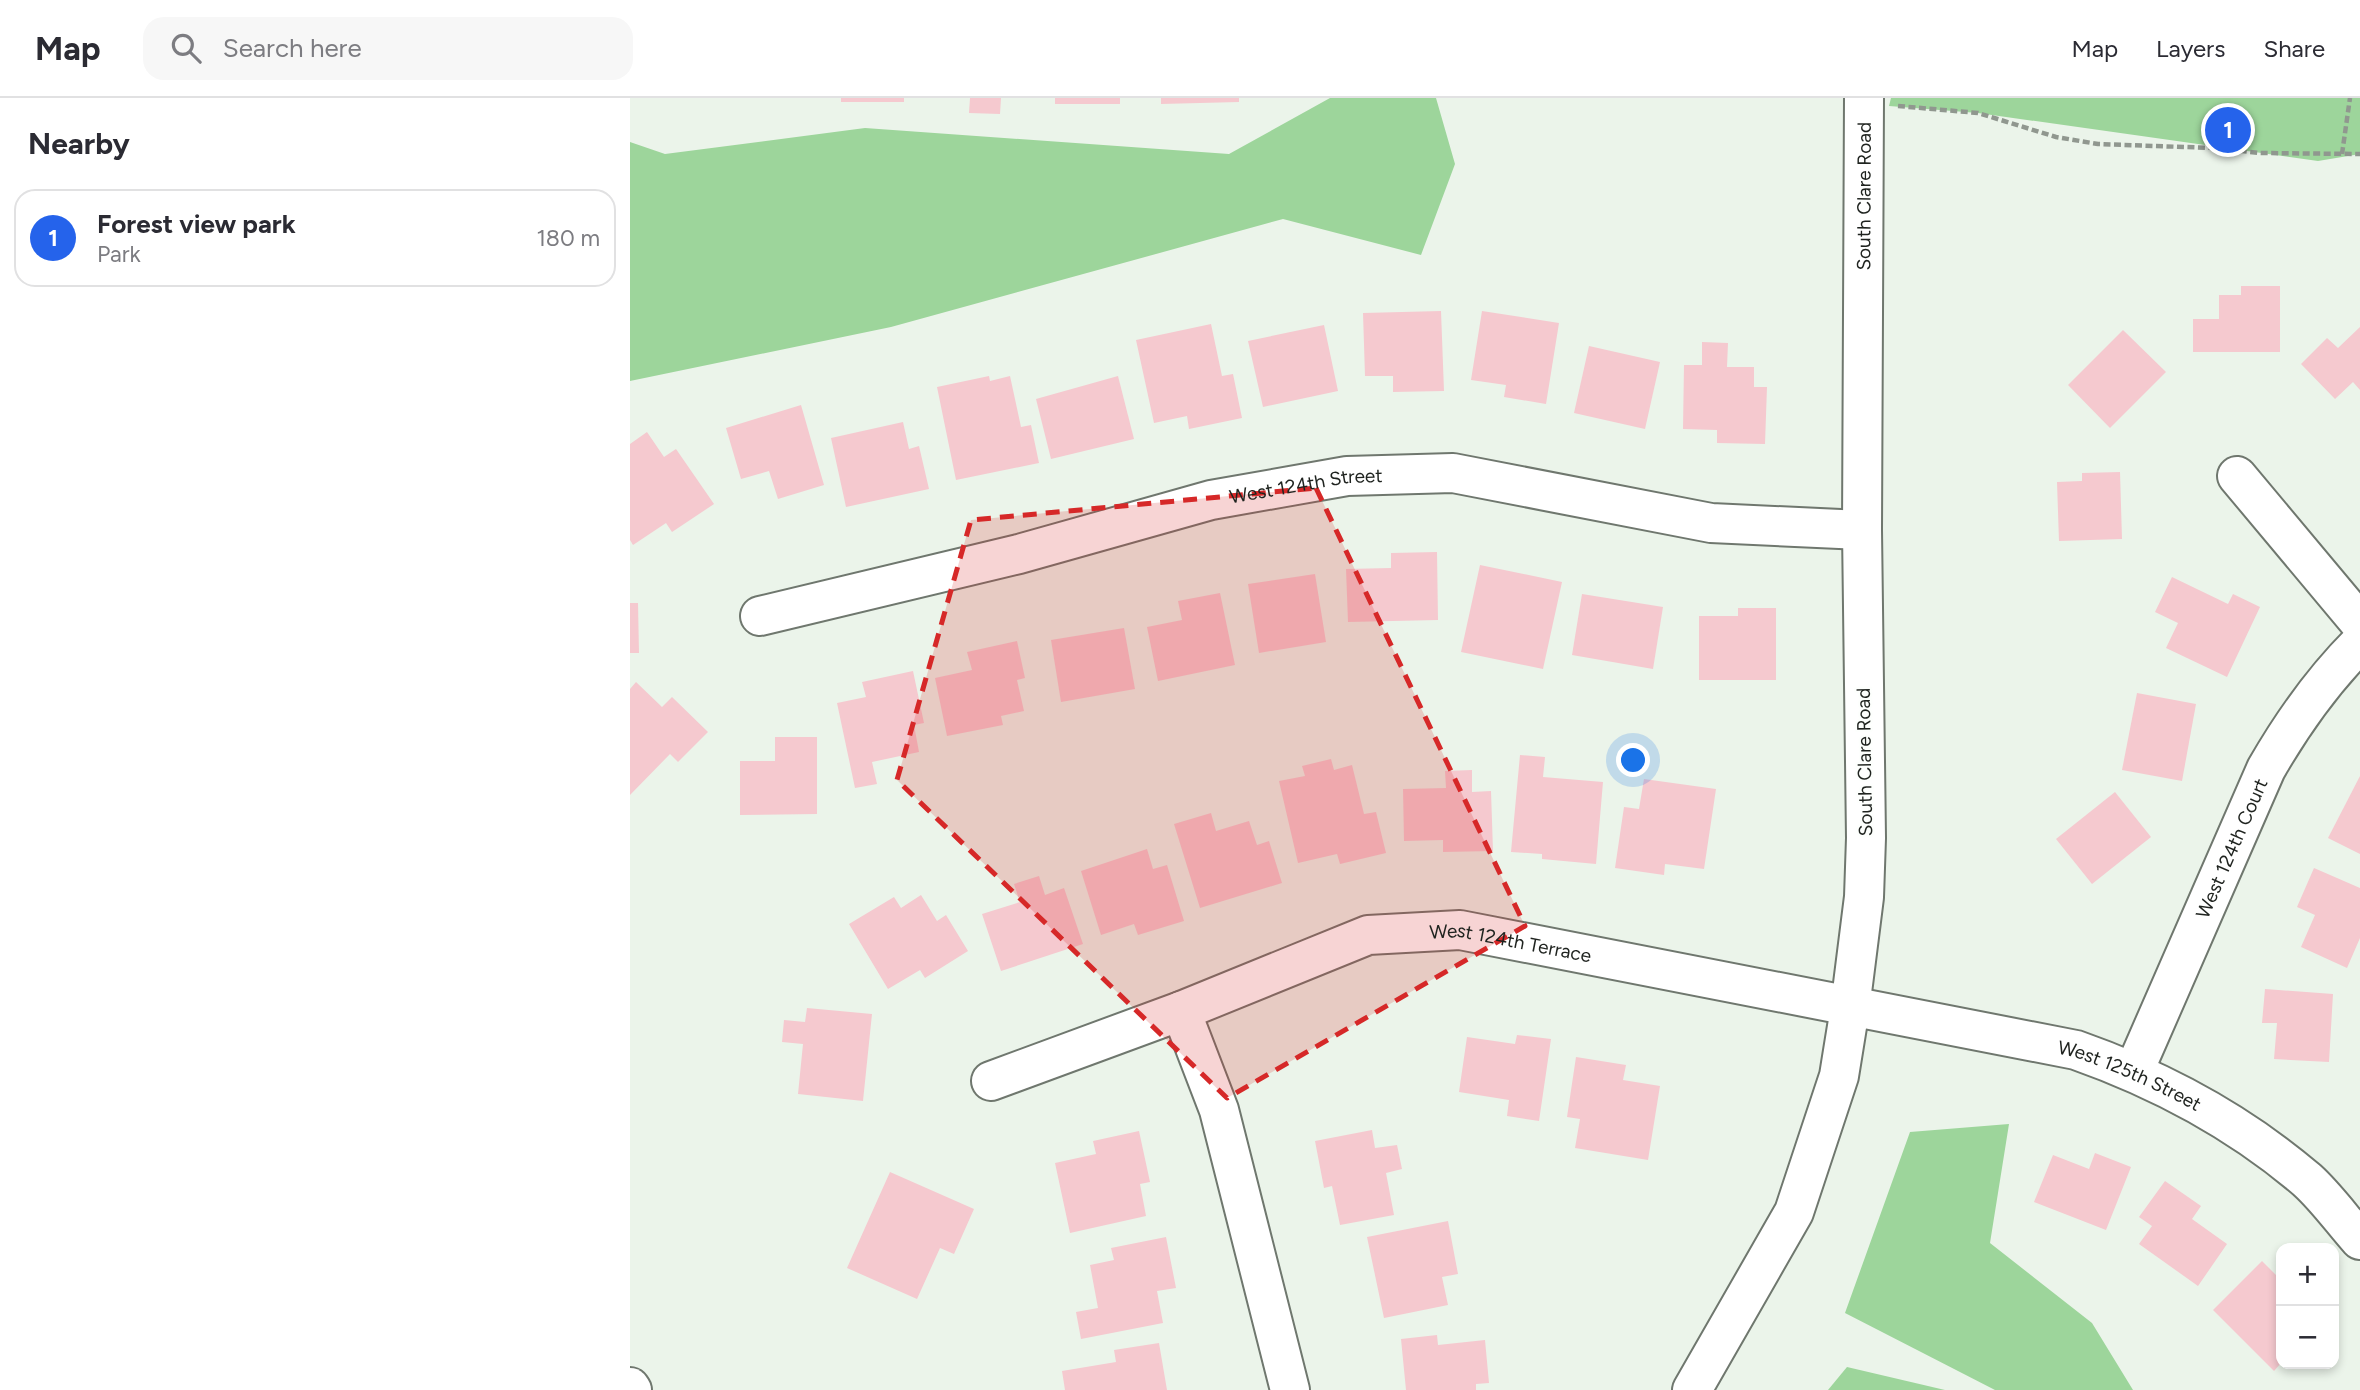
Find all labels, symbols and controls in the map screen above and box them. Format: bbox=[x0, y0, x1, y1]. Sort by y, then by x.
search box bbox=[143, 17, 633, 80]
text: Map bbox=[35, 29, 101, 68]
icon: search bbox=[167, 29, 205, 67]
text: Search here bbox=[223, 32, 362, 64]
text: Map bbox=[2071, 34, 2118, 63]
text: Layers bbox=[2156, 34, 2225, 63]
text: Share bbox=[2263, 34, 2325, 63]
pin: 1 bbox=[2205, 104, 2251, 156]
street label: South Clare Road bbox=[1852, 122, 1876, 271]
text: Nearby bbox=[28, 125, 130, 162]
text: Forest view park bbox=[97, 208, 296, 240]
text: 1 bbox=[48, 224, 58, 252]
text: 180 m bbox=[536, 224, 600, 252]
text: Park bbox=[97, 240, 141, 268]
street label: West 124th Street bbox=[1228, 464, 1383, 509]
street label: South Clare Road bbox=[1852, 688, 1877, 836]
your location bbox=[1616, 743, 1650, 777]
street label: West 124th Court bbox=[2191, 775, 2272, 922]
street label: West 124th Terrace bbox=[1429, 919, 1593, 967]
street label: West 125th Street bbox=[2056, 1036, 2205, 1116]
map controls bbox=[2276, 1243, 2339, 1369]
button: + bbox=[2276, 1243, 2339, 1306]
button: − bbox=[2276, 1306, 2339, 1369]

